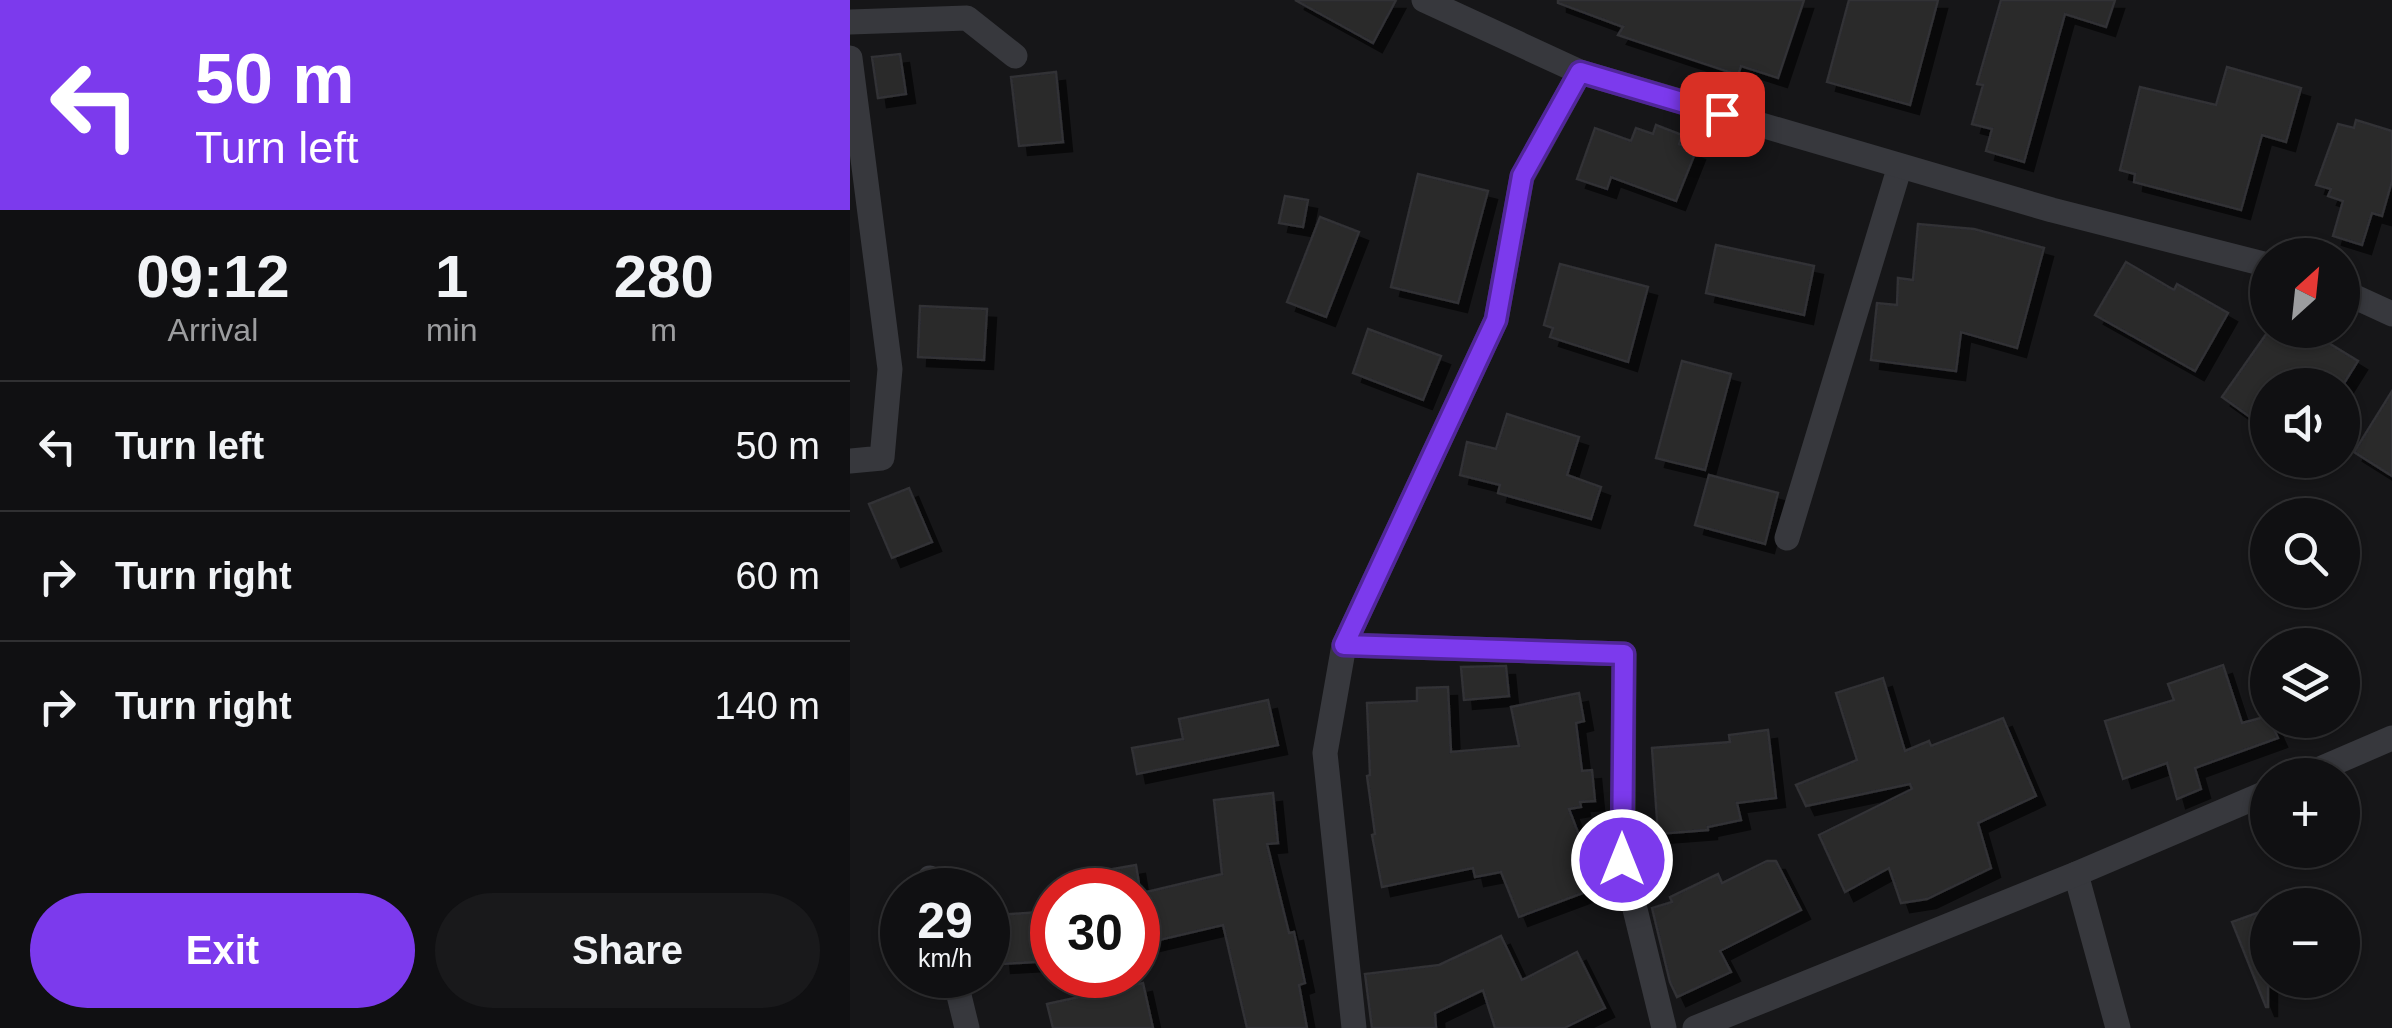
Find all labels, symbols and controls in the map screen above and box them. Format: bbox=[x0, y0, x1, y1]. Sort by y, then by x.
icon: left bbox=[30, 40, 160, 170]
text: 50 m bbox=[195, 40, 355, 118]
pin bbox=[1680, 72, 1765, 157]
icon: arrive bbox=[1695, 87, 1750, 142]
text: Turn left bbox=[195, 122, 358, 173]
north arrow bbox=[2250, 238, 2360, 348]
map controls bbox=[2250, 238, 2360, 998]
text: 09:12 bbox=[136, 243, 290, 310]
text: 1 bbox=[435, 243, 468, 310]
text: 280 bbox=[614, 243, 714, 310]
text: Arrival bbox=[168, 312, 258, 348]
text: min bbox=[426, 312, 477, 348]
text: m bbox=[650, 312, 677, 348]
button: sound bbox=[2250, 368, 2360, 478]
icon: left bbox=[30, 419, 85, 474]
text: Turn left bbox=[115, 425, 264, 467]
text: 50 m bbox=[736, 425, 820, 467]
button: search bbox=[2250, 498, 2360, 608]
icon: right bbox=[30, 549, 85, 604]
text: Turn right bbox=[115, 555, 292, 597]
text: 60 m bbox=[736, 555, 820, 597]
button: layers bbox=[2250, 628, 2360, 738]
icon: right bbox=[30, 679, 85, 734]
text: Turn right bbox=[115, 685, 292, 727]
text: 140 m bbox=[714, 685, 820, 727]
button: + bbox=[2250, 758, 2360, 868]
position arrow bbox=[1570, 808, 1674, 912]
speed limit sign: 30 bbox=[1030, 868, 1160, 998]
button: − bbox=[2250, 888, 2360, 998]
button: Exit bbox=[30, 893, 415, 1008]
button: Share bbox=[435, 893, 820, 1008]
text: 29 bbox=[917, 893, 973, 949]
text: km/h bbox=[918, 944, 972, 972]

